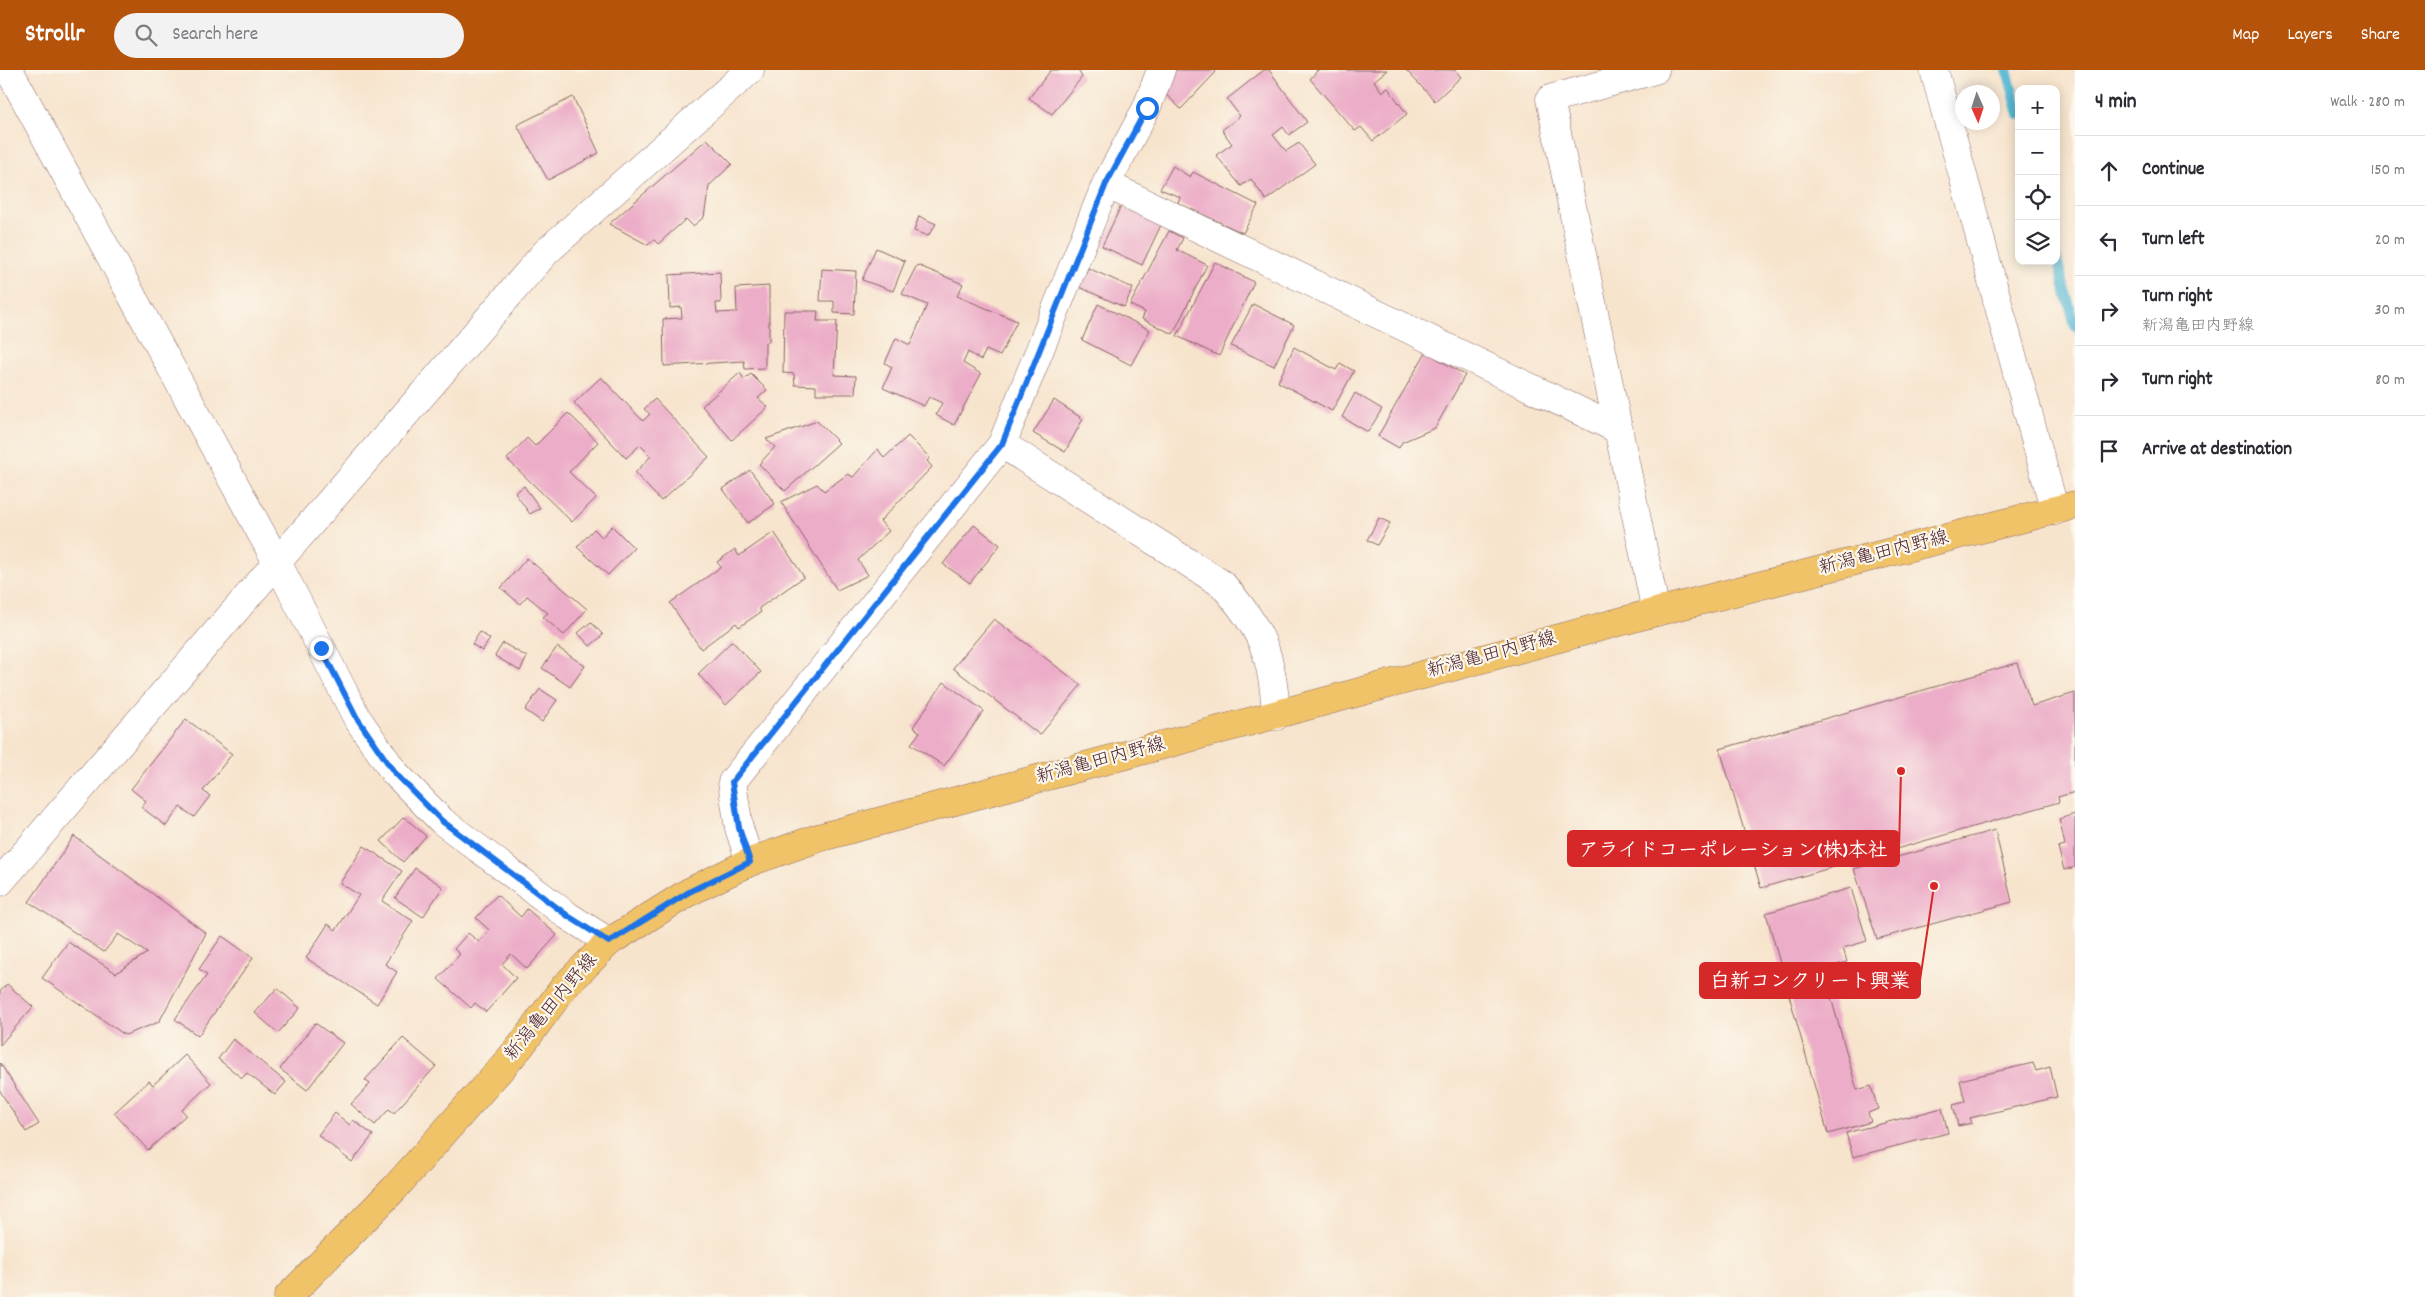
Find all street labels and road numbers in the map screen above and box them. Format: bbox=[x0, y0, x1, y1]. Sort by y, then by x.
street label: 新潟亀田内野線 bbox=[1816, 525, 1952, 583]
street label: 新潟亀田内野線 bbox=[1424, 626, 1560, 686]
street label: 新潟亀田内野線 bbox=[1033, 732, 1169, 792]
street label: 新潟亀田内野線 bbox=[499, 948, 605, 1068]

